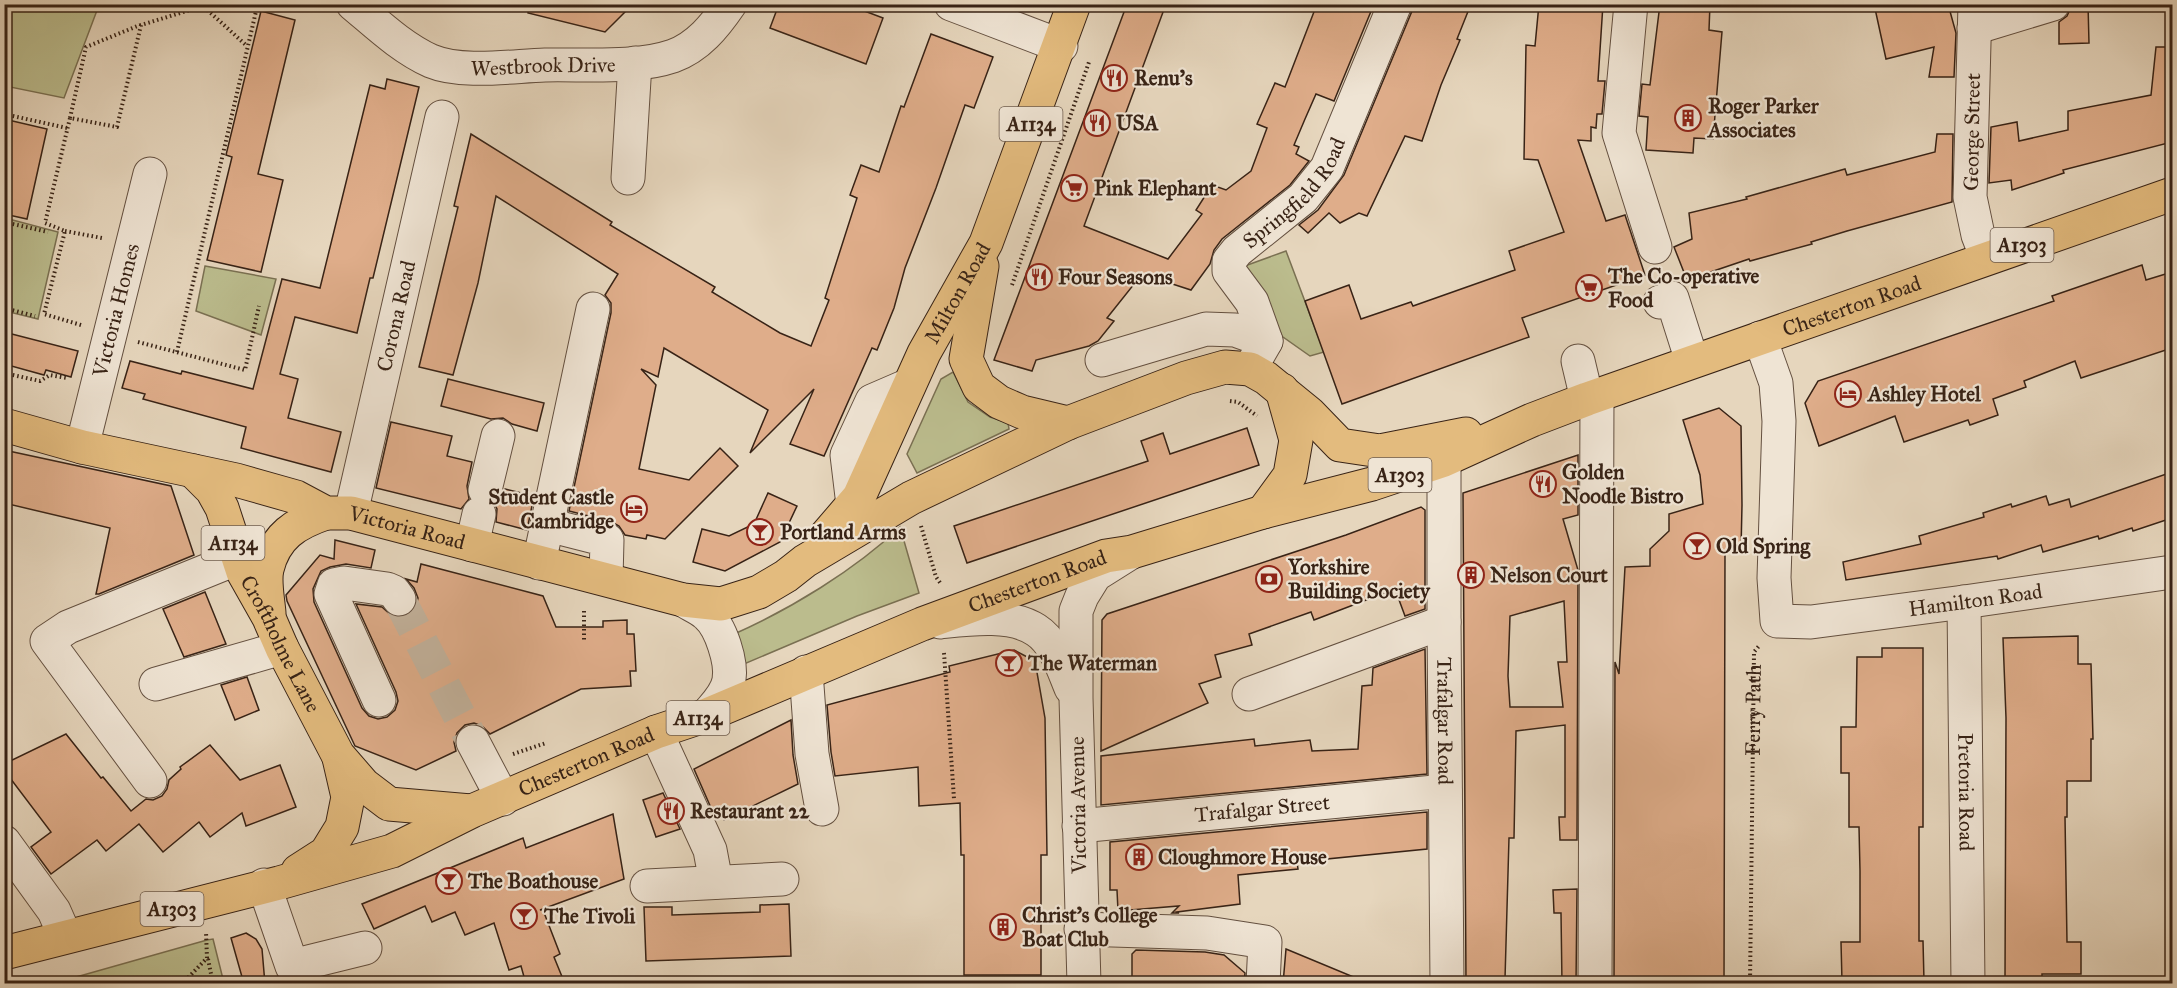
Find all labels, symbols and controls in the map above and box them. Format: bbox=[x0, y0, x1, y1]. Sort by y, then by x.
street label: Westbrook Drive bbox=[471, 52, 616, 81]
restaurant icon: Renu's bbox=[1099, 63, 1129, 93]
place label: Renu's bbox=[1134, 65, 1193, 91]
street label: George Street bbox=[1958, 72, 1986, 191]
place label: Roger Parker Associates bbox=[1706, 93, 1820, 143]
building icon: Roger Parker Associates bbox=[1673, 103, 1703, 133]
road number: A1134 bbox=[1000, 107, 1062, 141]
restaurant icon: USA bbox=[1082, 108, 1112, 138]
place label: USA bbox=[1116, 110, 1160, 136]
street label: Springfield Road bbox=[1237, 133, 1351, 254]
supermarket icon: Pink Elephant bbox=[1059, 173, 1089, 203]
place label: Pink Elephant bbox=[1094, 175, 1217, 201]
road number: A1303 bbox=[1990, 228, 2054, 262]
street label: Milton Road bbox=[919, 238, 997, 348]
street label: Victoria Homes bbox=[87, 241, 145, 381]
street label: Corona Road bbox=[371, 258, 422, 374]
restaurant icon: Four Seasons bbox=[1024, 262, 1054, 292]
place label: The Co-operative Food bbox=[1607, 263, 1759, 313]
place label: Four Seasons bbox=[1058, 264, 1173, 290]
street label: Chesterton Road bbox=[1779, 270, 1925, 343]
supermarket icon: The Co-operative Food bbox=[1574, 273, 1604, 303]
hotel icon: Ashley Hotel bbox=[1833, 379, 1863, 409]
place label: Ashley Hotel bbox=[1866, 381, 1982, 407]
road number: A1303 bbox=[1368, 458, 1432, 492]
place label: Golden Noodle Bistro bbox=[1562, 459, 1684, 509]
restaurant icon: Golden Noodle Bistro bbox=[1528, 469, 1558, 499]
place label: Student Castle Cambridge bbox=[488, 484, 614, 534]
hotel icon: Student Castle Cambridge bbox=[619, 494, 649, 524]
street label: Victoria Road bbox=[345, 500, 469, 556]
bar icon: Portland Arms bbox=[745, 517, 775, 547]
place label: Portland Arms bbox=[780, 519, 906, 545]
road number: A1134 bbox=[202, 526, 264, 560]
bar icon: Old Spring bbox=[1682, 531, 1712, 561]
place label: Old Spring bbox=[1716, 533, 1811, 559]
street label: Chesterton Road bbox=[965, 544, 1110, 619]
place label: Yorkshire Building Society bbox=[1287, 554, 1431, 604]
building icon: Nelson Court bbox=[1456, 560, 1486, 590]
place label: Nelson Court bbox=[1490, 562, 1608, 588]
bank icon: Yorkshire Building Society bbox=[1254, 564, 1284, 594]
street label: Croftholme Lane bbox=[235, 571, 327, 717]
street label: Hamilton Road bbox=[1907, 578, 2045, 622]
bar icon: The Waterman bbox=[994, 648, 1024, 678]
place label: The Waterman bbox=[1027, 650, 1158, 676]
street label: Trafalgar Road bbox=[1431, 657, 1458, 786]
street label: Ferry Path bbox=[1740, 664, 1767, 756]
road number: A1134 bbox=[666, 701, 730, 735]
street label: Chesterton Road bbox=[514, 721, 659, 803]
street label: Pretoria Road bbox=[1952, 733, 1980, 852]
street label: Victoria Avenue bbox=[1064, 736, 1092, 875]
street label: Trafalgar Street bbox=[1193, 789, 1331, 828]
restaurant icon: Restaurant 22 bbox=[656, 796, 686, 826]
place label: Restaurant 22 bbox=[690, 798, 810, 824]
building icon: Cloughmore House bbox=[1124, 842, 1154, 872]
place label: Cloughmore House bbox=[1158, 844, 1327, 870]
bar icon: The Boathouse bbox=[434, 866, 464, 896]
place label: The Boathouse bbox=[467, 868, 598, 894]
road number: A1303 bbox=[140, 892, 204, 926]
bar icon: The Tivoli bbox=[509, 901, 539, 931]
place label: Christ's College Boat Club bbox=[1022, 902, 1158, 952]
place label: The Tivoli bbox=[543, 903, 635, 929]
building icon: Christ's College Boat Club bbox=[988, 912, 1018, 942]

